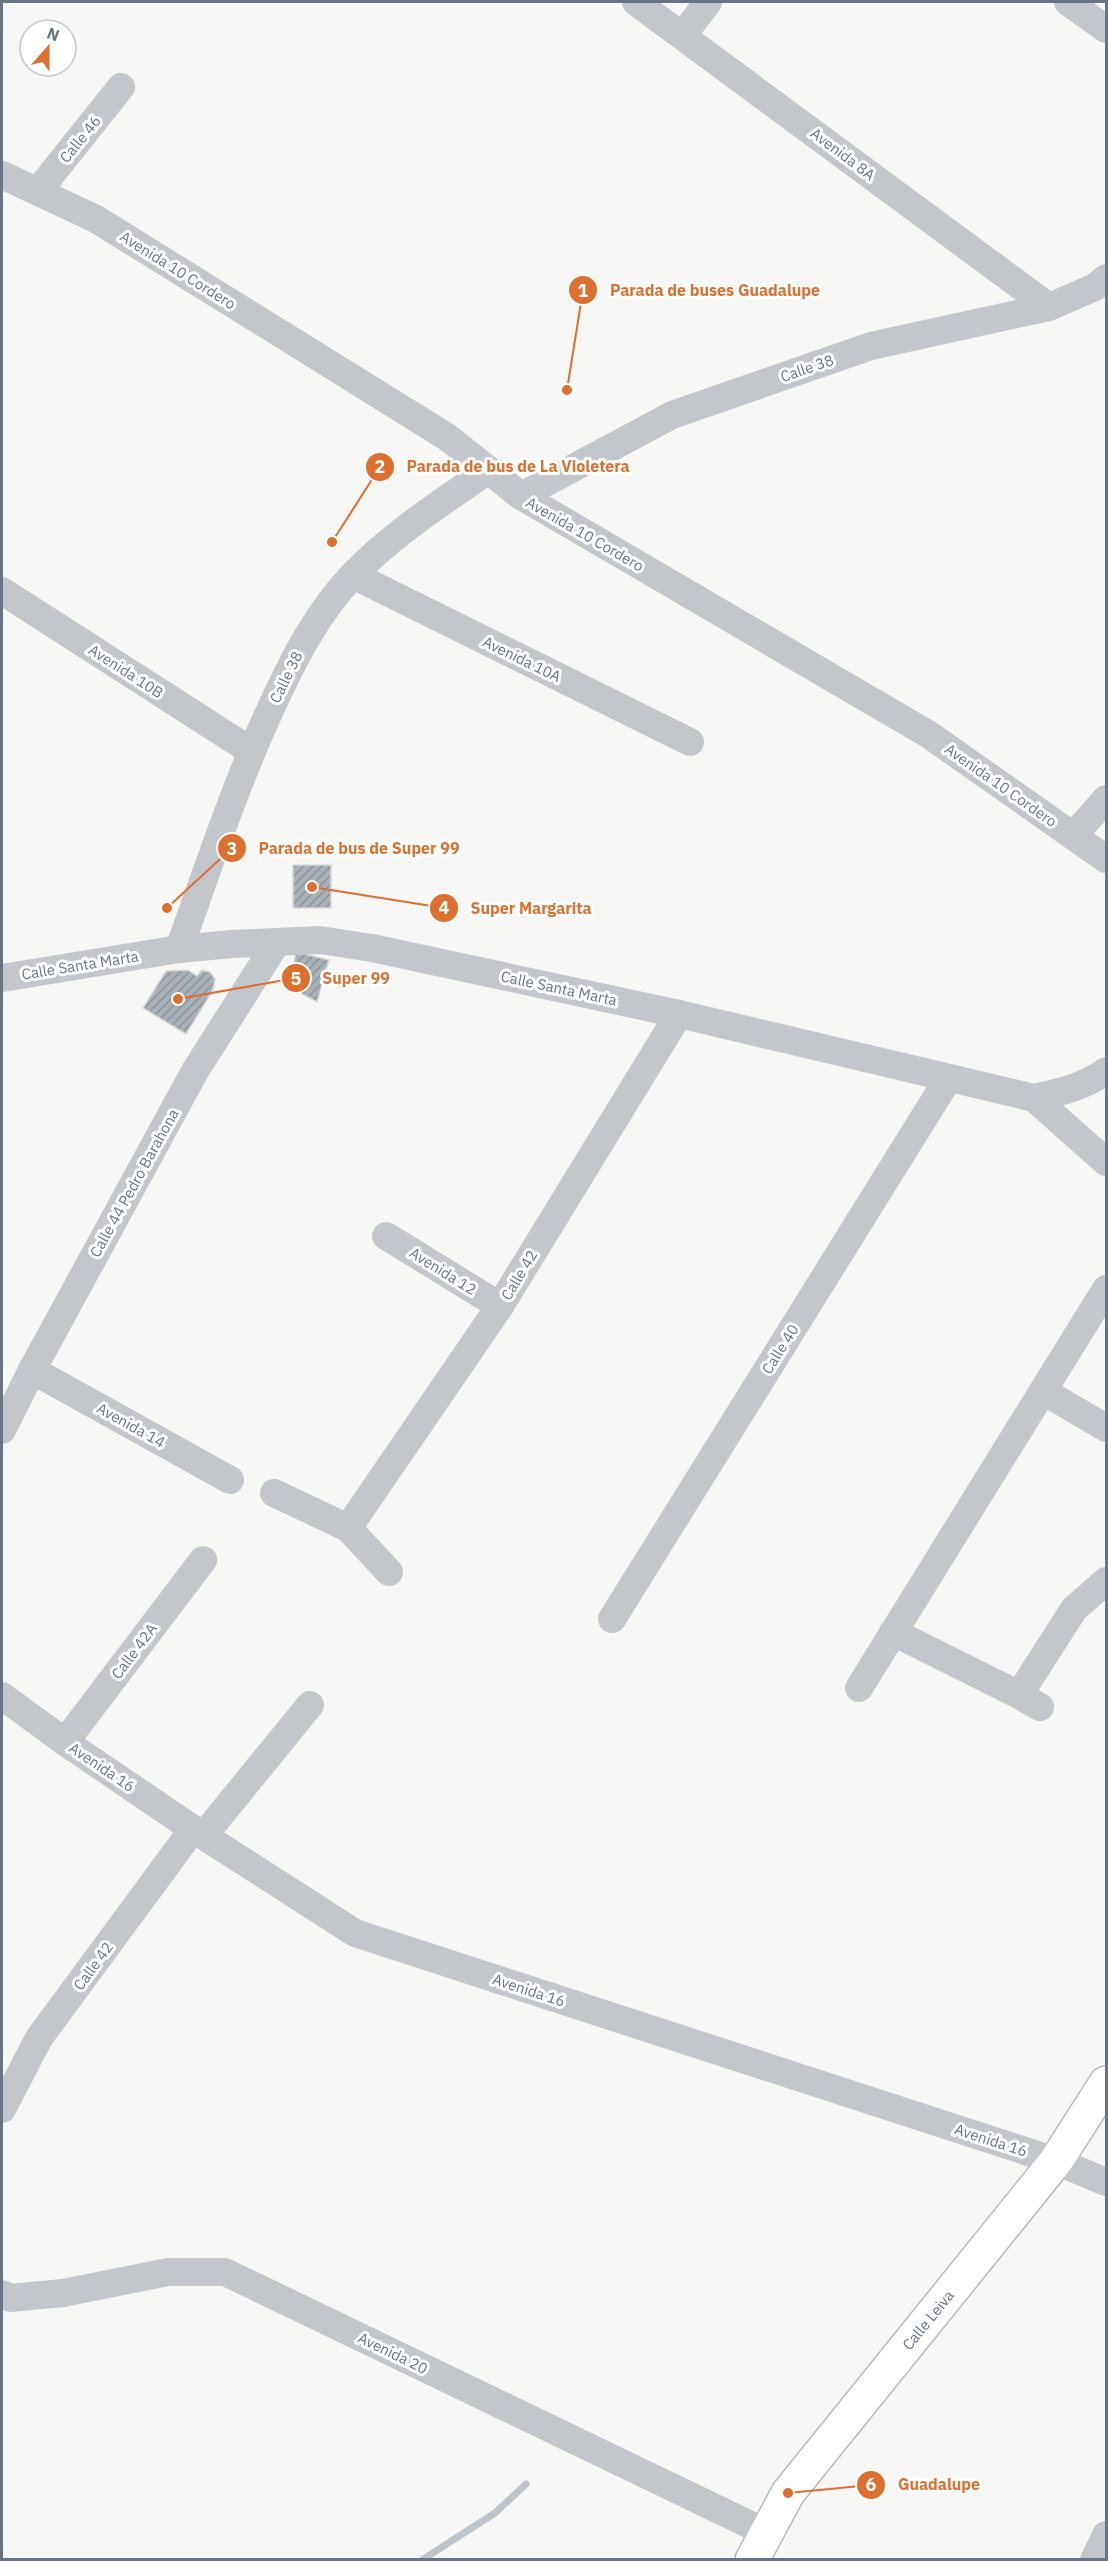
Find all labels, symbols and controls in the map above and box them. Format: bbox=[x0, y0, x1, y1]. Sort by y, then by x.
north arrow bbox=[18, 18, 78, 78]
text: N bbox=[44, 23, 62, 45]
street label: Calle 46 bbox=[55, 112, 105, 166]
street label: Avenida 8A bbox=[807, 124, 879, 185]
street label: Avenida 10 Cordero bbox=[117, 227, 239, 313]
callout: Parada de buses Guadalupe bbox=[568, 273, 832, 307]
text: 1 bbox=[578, 279, 589, 302]
text: Parada de buses Guadalupe bbox=[610, 280, 820, 300]
street label: Calle 38 bbox=[778, 350, 836, 386]
callout: Parada de bus de La Violetera bbox=[365, 450, 642, 484]
text: 2 bbox=[375, 455, 385, 478]
text: Parada de bus de La Violetera bbox=[406, 456, 630, 476]
street label: Avenida 10 Cordero bbox=[523, 493, 647, 575]
street label: Avenida 10A bbox=[480, 632, 565, 686]
street label: Avenida 10B bbox=[85, 640, 167, 702]
street label: Calle 38 bbox=[265, 648, 307, 706]
street label: Avenida 10 Cordero bbox=[941, 739, 1061, 831]
callout: Parada de bus de Super 99 bbox=[217, 831, 472, 865]
text: 3 bbox=[227, 837, 237, 860]
text: Parada de bus de Super 99 bbox=[258, 838, 460, 858]
callout: Super Margarita bbox=[429, 891, 604, 925]
text: 4 bbox=[439, 896, 450, 919]
text: Super Margarita bbox=[470, 898, 592, 918]
street label: Calle Santa Marta bbox=[20, 946, 140, 984]
callout: Super 99 bbox=[281, 961, 402, 995]
street label: Calle Santa Marta bbox=[499, 966, 619, 1010]
text: 5 bbox=[291, 967, 302, 990]
text: Super 99 bbox=[322, 968, 390, 988]
street label: Calle 44 Pedro Barahona bbox=[85, 1106, 183, 1260]
street label: Avenida 12 bbox=[406, 1243, 480, 1299]
street label: Calle 42 bbox=[497, 1246, 541, 1304]
street label: Calle 40 bbox=[757, 1321, 803, 1377]
street label: Avenida 14 bbox=[93, 1398, 169, 1452]
street label: Calle 42A bbox=[107, 1619, 161, 1683]
street label: Avenida 16 bbox=[65, 1738, 139, 1796]
street label: Calle 42 bbox=[69, 1938, 117, 1994]
street label: Avenida 16 bbox=[490, 1969, 568, 2011]
street label: Avenida 16 bbox=[952, 2119, 1030, 2161]
street label: Calle Leiva bbox=[898, 2286, 958, 2354]
street label: Avenida 20 bbox=[355, 2328, 431, 2378]
callout: Guadalupe bbox=[856, 2468, 992, 2502]
text: 6 bbox=[866, 2473, 877, 2496]
text: Guadalupe bbox=[898, 2474, 980, 2494]

